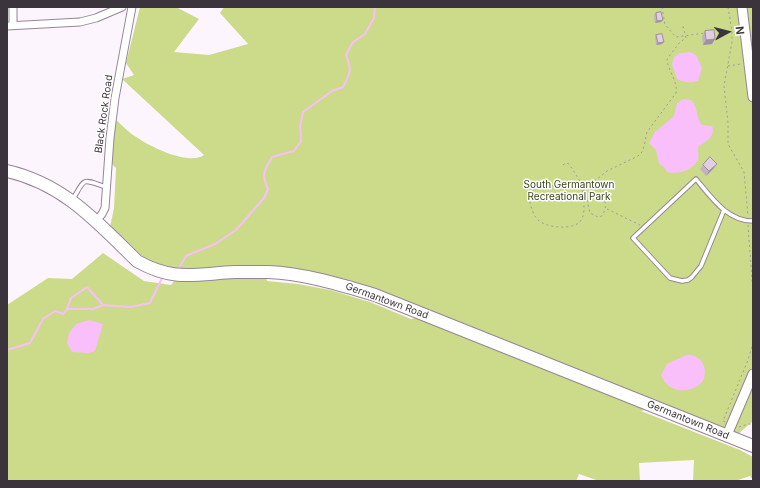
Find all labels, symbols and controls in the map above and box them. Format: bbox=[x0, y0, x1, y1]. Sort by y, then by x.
north arrow bbox=[708, 12, 748, 52]
text: N bbox=[732, 26, 747, 36]
street label: Black Rock Road bbox=[93, 74, 115, 154]
park label: South Germantown Recreational Park bbox=[524, 179, 614, 202]
street label: Germantown Road bbox=[344, 280, 430, 322]
street label: Germantown Road bbox=[645, 398, 731, 442]

